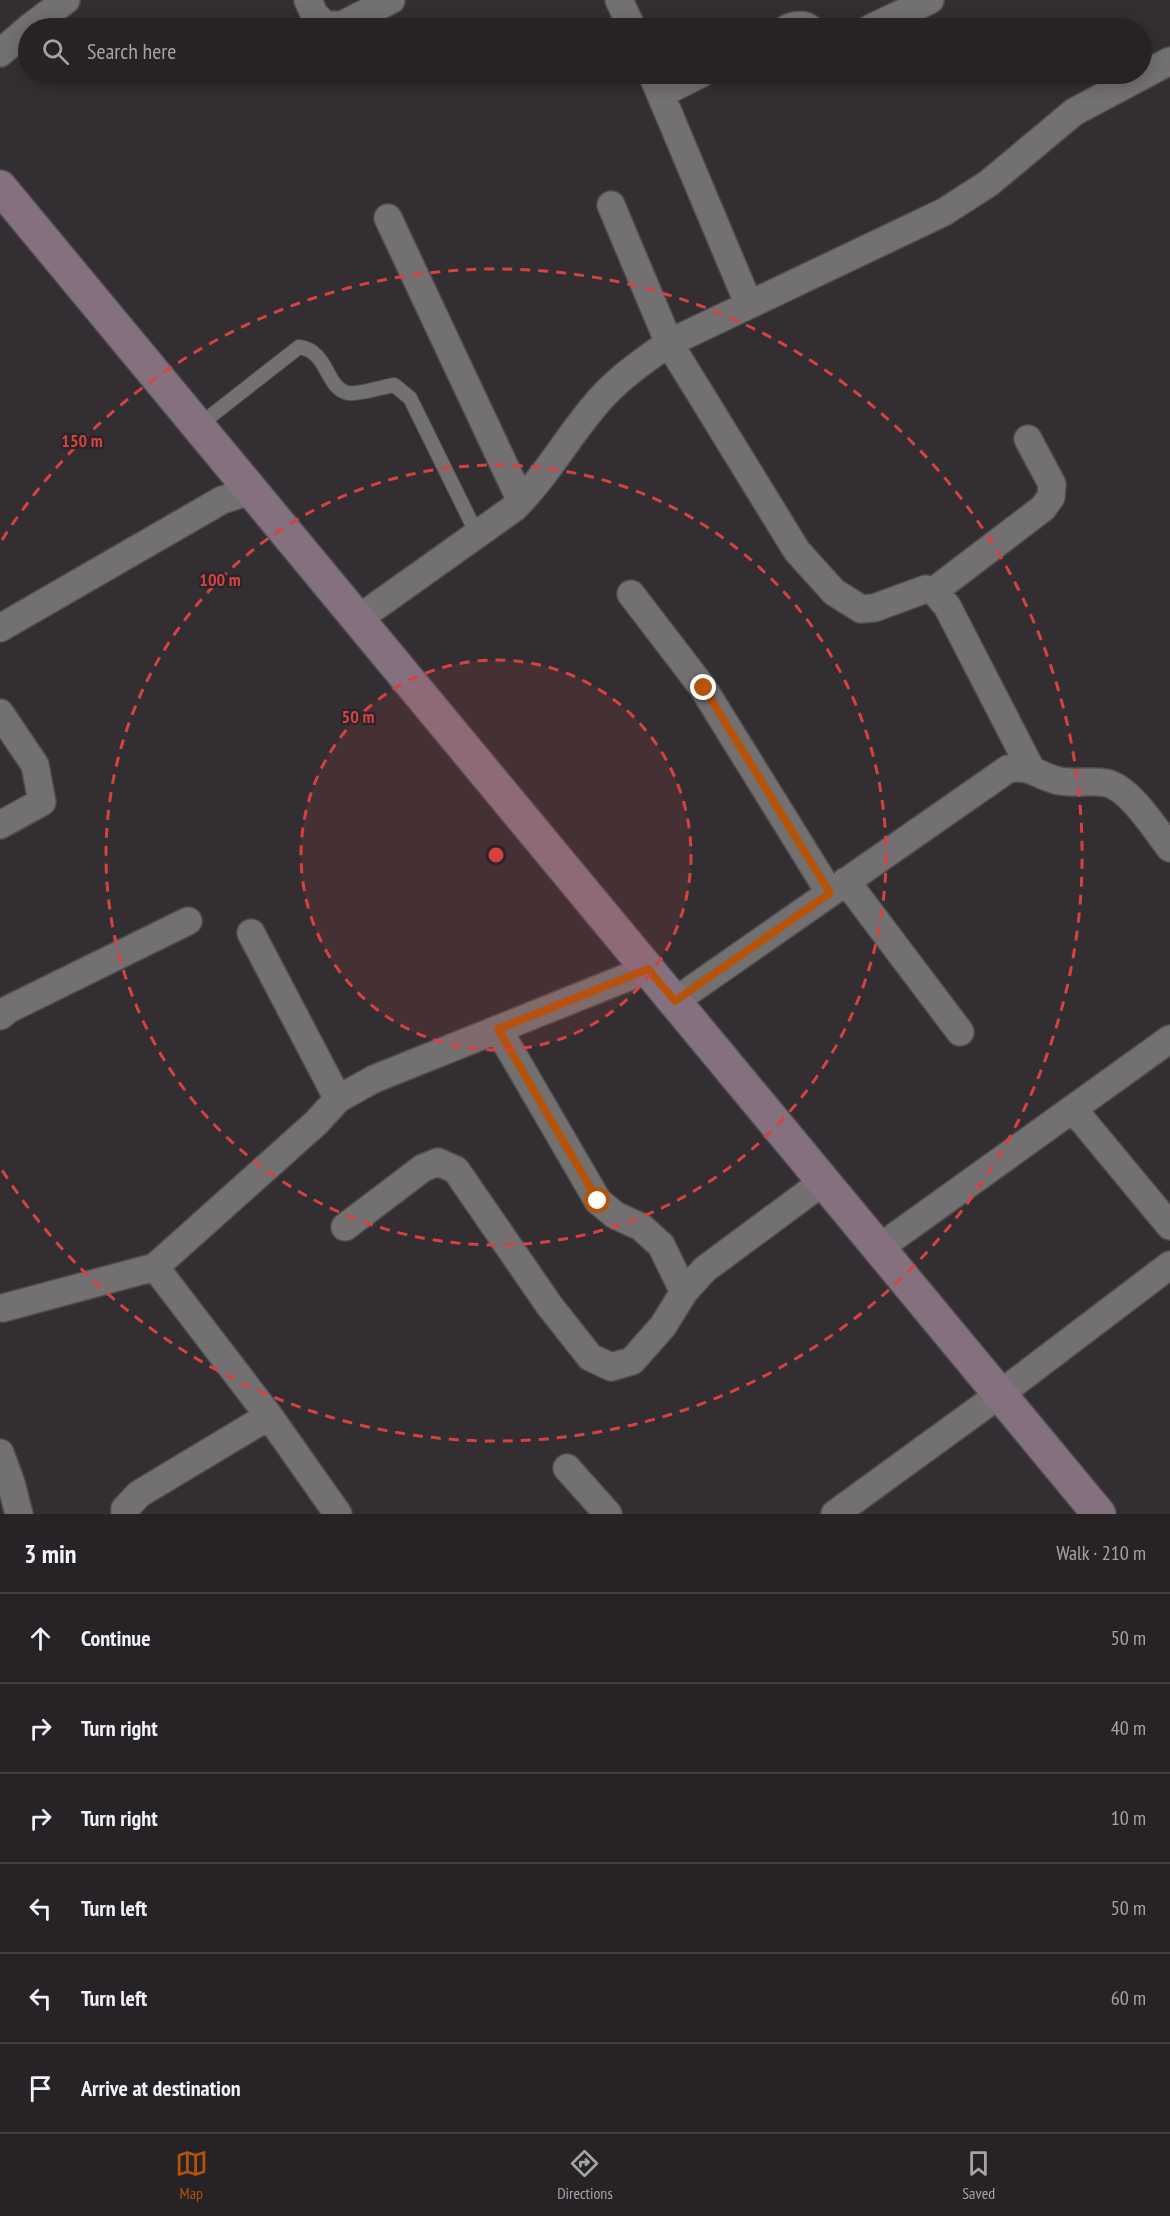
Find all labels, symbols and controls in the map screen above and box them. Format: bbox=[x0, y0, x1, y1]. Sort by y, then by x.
search box bbox=[18, 18, 1152, 84]
icon: search bbox=[39, 35, 72, 68]
text: Search here bbox=[87, 37, 176, 65]
text: 150 m bbox=[61, 429, 103, 452]
text: 100 m bbox=[199, 568, 241, 591]
route end bbox=[690, 674, 716, 700]
text: 50 m bbox=[342, 705, 374, 728]
centre of rings bbox=[486, 845, 506, 865]
route start bbox=[584, 1187, 610, 1213]
text: 3 min bbox=[24, 1537, 77, 1570]
text: Walk · 210 m bbox=[1056, 1540, 1146, 1566]
icon: ahead bbox=[24, 1622, 57, 1655]
text: Continue bbox=[81, 1624, 151, 1652]
text: 50 m bbox=[1111, 1625, 1146, 1651]
icon: right bbox=[24, 1712, 57, 1745]
text: Turn right bbox=[81, 1714, 158, 1742]
text: 40 m bbox=[1111, 1715, 1146, 1741]
icon: right bbox=[24, 1802, 57, 1835]
text: Turn right bbox=[81, 1804, 158, 1832]
text: 10 m bbox=[1111, 1805, 1146, 1831]
icon: left bbox=[24, 1892, 57, 1925]
text: Turn left bbox=[81, 1894, 147, 1922]
text: 50 m bbox=[1111, 1895, 1146, 1921]
icon: left bbox=[24, 1982, 57, 2015]
text: Turn left bbox=[81, 1984, 147, 2012]
text: 60 m bbox=[1111, 1985, 1146, 2011]
icon: arrive bbox=[24, 2072, 57, 2105]
text: Arrive at destination bbox=[81, 2074, 241, 2102]
tab: Map bbox=[175, 2147, 208, 2203]
tab: Directions bbox=[557, 2147, 613, 2203]
tab: Saved bbox=[962, 2147, 995, 2203]

